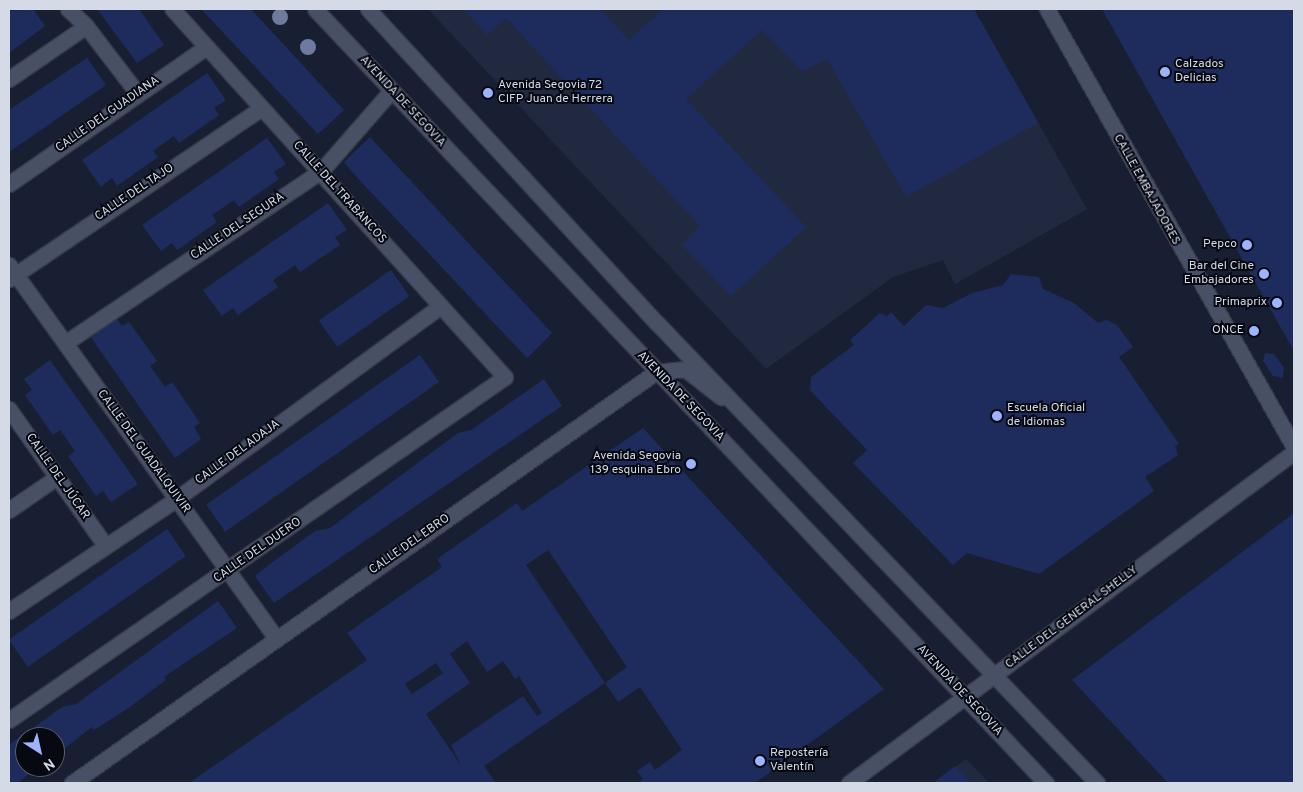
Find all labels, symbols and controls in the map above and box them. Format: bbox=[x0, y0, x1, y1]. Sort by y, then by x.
street label: AVENIDA DE SEGOVIA bbox=[356, 53, 448, 151]
place label: Calzados Delicias bbox=[1175, 58, 1224, 86]
marker: Calzados Delicias bbox=[1159, 66, 1171, 78]
street label: CALLE DEL GUADIANA bbox=[53, 74, 163, 156]
place label: Avenida Segovia 72 CIFP Juan de Herrera bbox=[498, 79, 613, 107]
marker: Avenida Segovia 72 CIFP Juan de Herrera bbox=[482, 87, 494, 99]
street label: CALLE EMBAJADORES bbox=[1110, 132, 1182, 248]
street label: CALLE DEL TRABANCOS bbox=[289, 139, 389, 247]
street label: CALLE DEL TAJO bbox=[93, 161, 177, 225]
street label: CALLE DEL SEGURA bbox=[188, 190, 288, 264]
place label: Pepco bbox=[1203, 238, 1237, 252]
marker: Pepco bbox=[1241, 239, 1253, 251]
place label: Bar del Cine Embajadores bbox=[1184, 260, 1254, 288]
marker: Bar del Cine Embajadores bbox=[1258, 268, 1270, 280]
place label: Primaprix bbox=[1215, 296, 1267, 310]
marker: Primaprix bbox=[1271, 297, 1283, 309]
place label: ONCE bbox=[1212, 324, 1244, 338]
marker: ONCE bbox=[1248, 325, 1260, 337]
street label: AVENIDA DE SEGOVIA bbox=[633, 349, 727, 445]
street label: CALLE DEL GUADALQUIVIR bbox=[93, 387, 193, 517]
place label: Escuela Oficial de Idiomas bbox=[1007, 402, 1085, 430]
marker: Escuela Oficial de Idiomas bbox=[991, 410, 1003, 422]
street label: CALLE DEL ADAJA bbox=[193, 417, 283, 489]
street label: CALLE DEL JÚCAR bbox=[22, 431, 92, 523]
place label: Avenida Segovia 139 esquina Ebro bbox=[590, 450, 681, 478]
marker: Avenida Segovia 139 esquina Ebro bbox=[685, 458, 697, 470]
street label: CALLE DEL EBRO bbox=[367, 512, 453, 578]
street label: CALLE DEL DUERO bbox=[211, 515, 305, 587]
street label: CALLE DEL GENERAL SHELLY bbox=[1003, 563, 1141, 673]
street label: AVENIDA DE SEGOVIA bbox=[913, 642, 1005, 740]
north arrow bbox=[15, 727, 65, 777]
place label: Repostería Valentín bbox=[770, 747, 828, 775]
text: N bbox=[39, 754, 57, 774]
marker: Repostería Valentín bbox=[754, 755, 766, 767]

